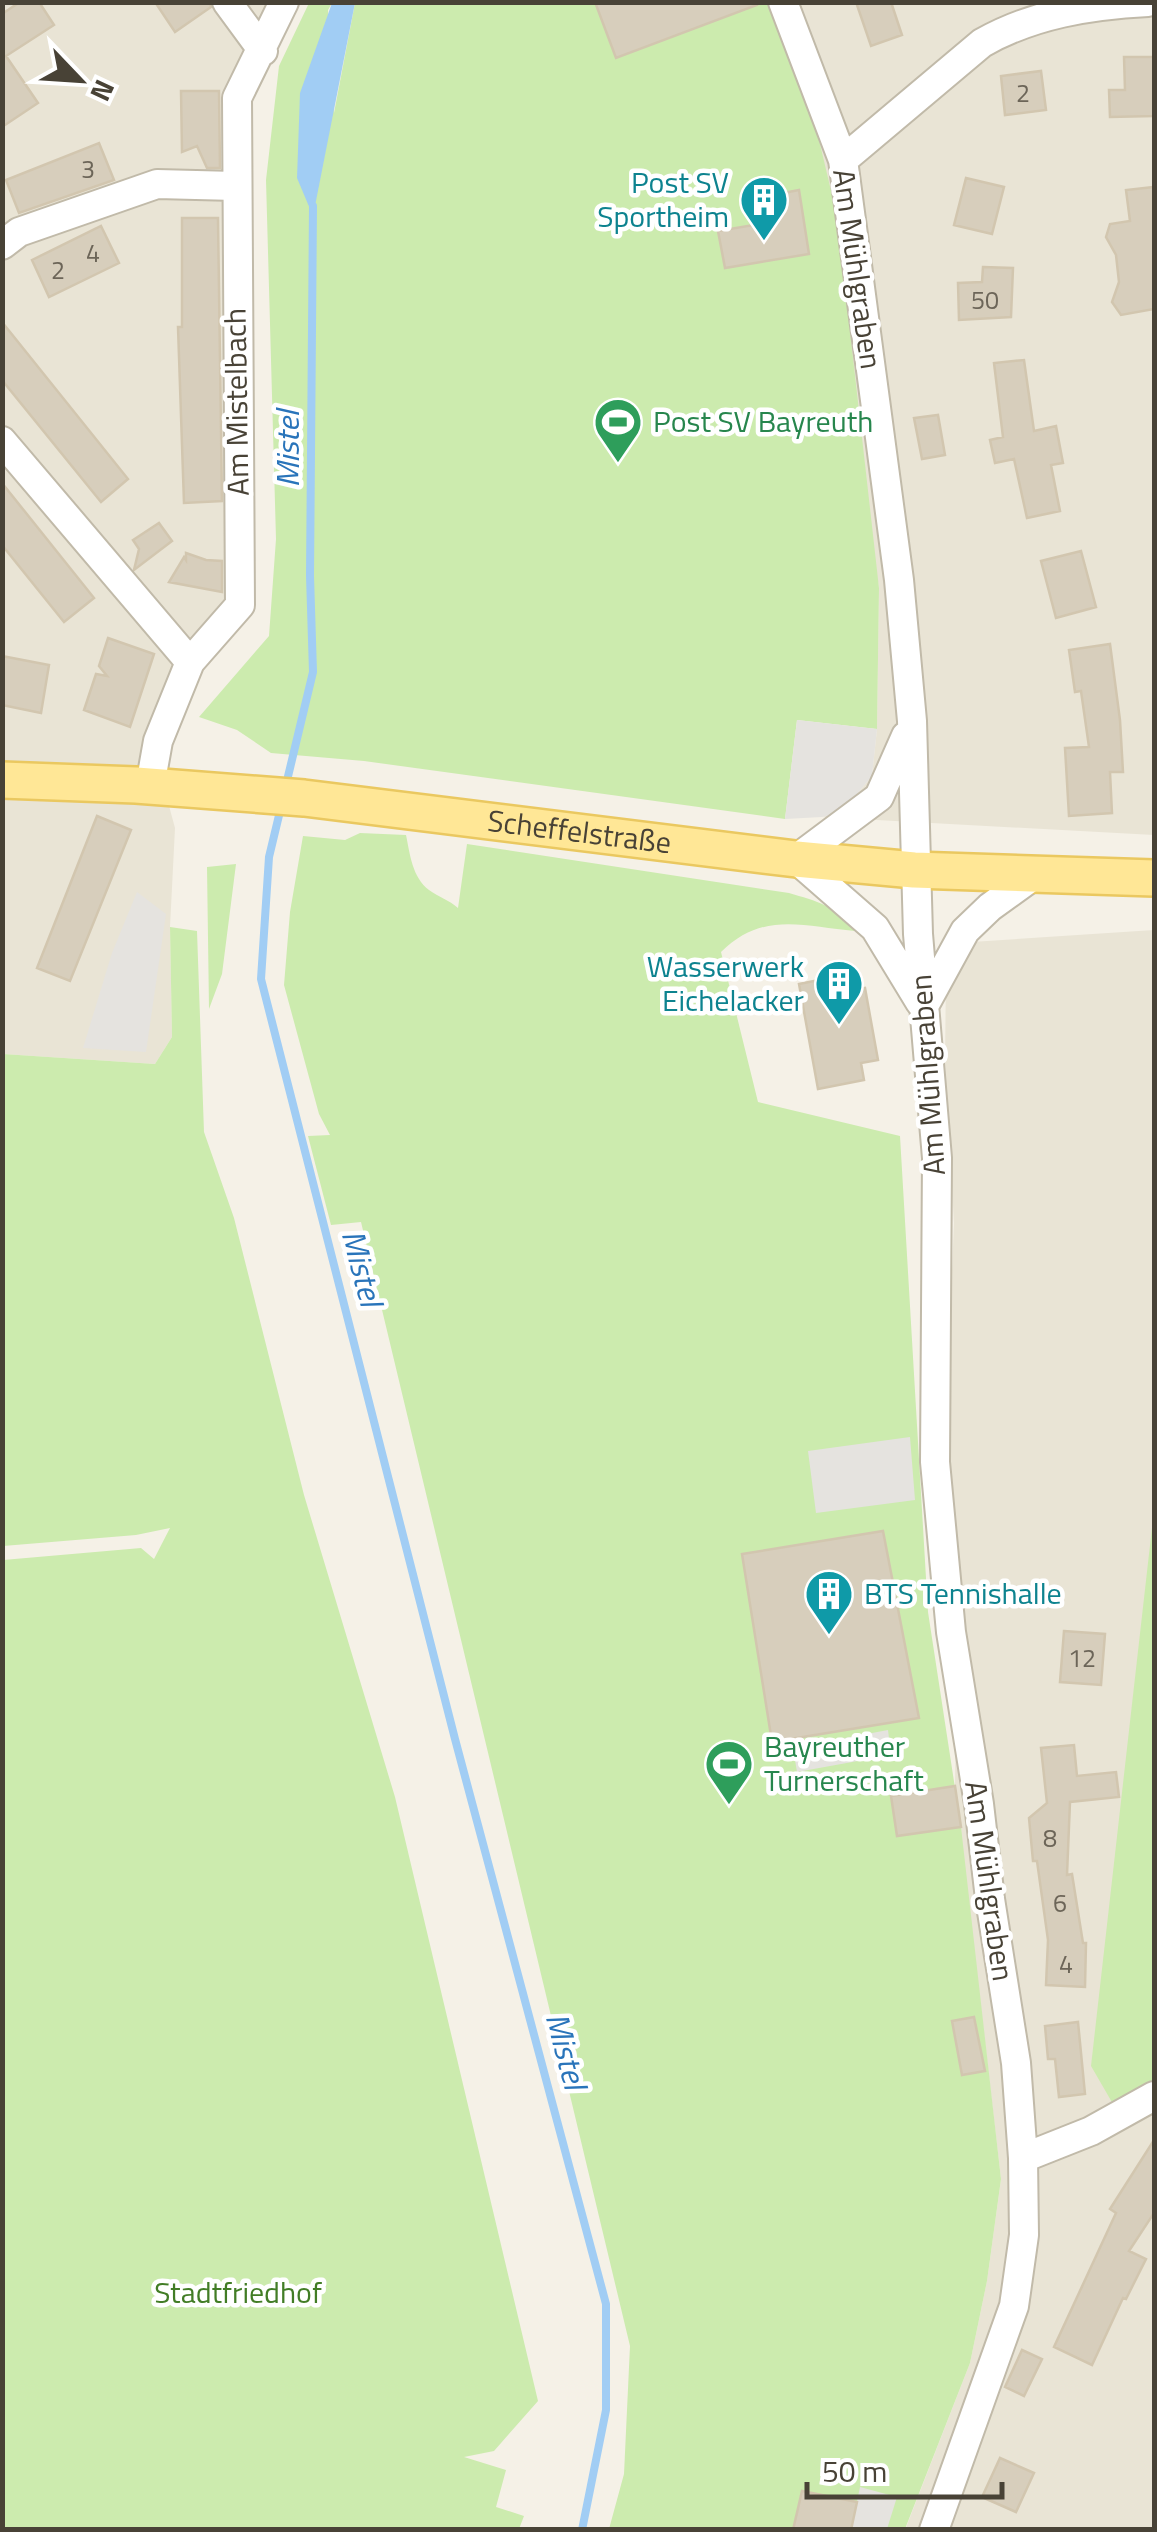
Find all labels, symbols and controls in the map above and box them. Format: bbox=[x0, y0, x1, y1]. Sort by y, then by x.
north arrow bbox=[30, 30, 130, 130]
text: N bbox=[80, 73, 127, 109]
house number: 2 bbox=[1016, 74, 1030, 112]
house number: 3 bbox=[81, 150, 95, 188]
place label: Post SV Sportheim bbox=[597, 159, 729, 239]
street label: Am Mühlgraben bbox=[821, 166, 895, 372]
building icon: Post SV Sportheim bbox=[738, 174, 790, 242]
house number: 4 bbox=[86, 234, 100, 272]
house number: 2 bbox=[51, 251, 65, 289]
house number: 50 bbox=[971, 281, 999, 319]
street label: Am Mistelbach bbox=[211, 308, 261, 496]
sports icon: Post SV Bayreuth bbox=[592, 396, 644, 464]
place label: Post SV Bayreuth bbox=[653, 398, 873, 444]
water label: Mistel bbox=[263, 407, 311, 488]
street label: Scheffelstraße bbox=[485, 797, 674, 865]
place label: Wasserwerk Eichelacker bbox=[647, 943, 804, 1023]
building icon: Wasserwerk Eichelacker bbox=[813, 958, 865, 1026]
street label: Am Mühlgraben bbox=[897, 973, 957, 1177]
water label: Mistel bbox=[330, 1224, 397, 1314]
building icon: BTS Tennishalle bbox=[803, 1568, 855, 1636]
place label: BTS Tennishalle bbox=[864, 1570, 1062, 1616]
house number: 12 bbox=[1068, 1639, 1096, 1677]
place label: Bayreuther Turnerschaft bbox=[764, 1723, 924, 1803]
sports icon: Bayreuther Turnerschaft bbox=[703, 1738, 755, 1806]
street label: Am Mühlgraben bbox=[953, 1778, 1027, 1984]
house number: 8 bbox=[1043, 1819, 1057, 1857]
house number: 6 bbox=[1053, 1884, 1067, 1922]
house number: 4 bbox=[1059, 1945, 1073, 1983]
water label: Mistel bbox=[534, 2007, 601, 2097]
park label: Stadtfriedhof bbox=[154, 2269, 322, 2315]
scale bar bbox=[807, 2437, 1002, 2499]
text: 50 m bbox=[822, 2448, 887, 2494]

